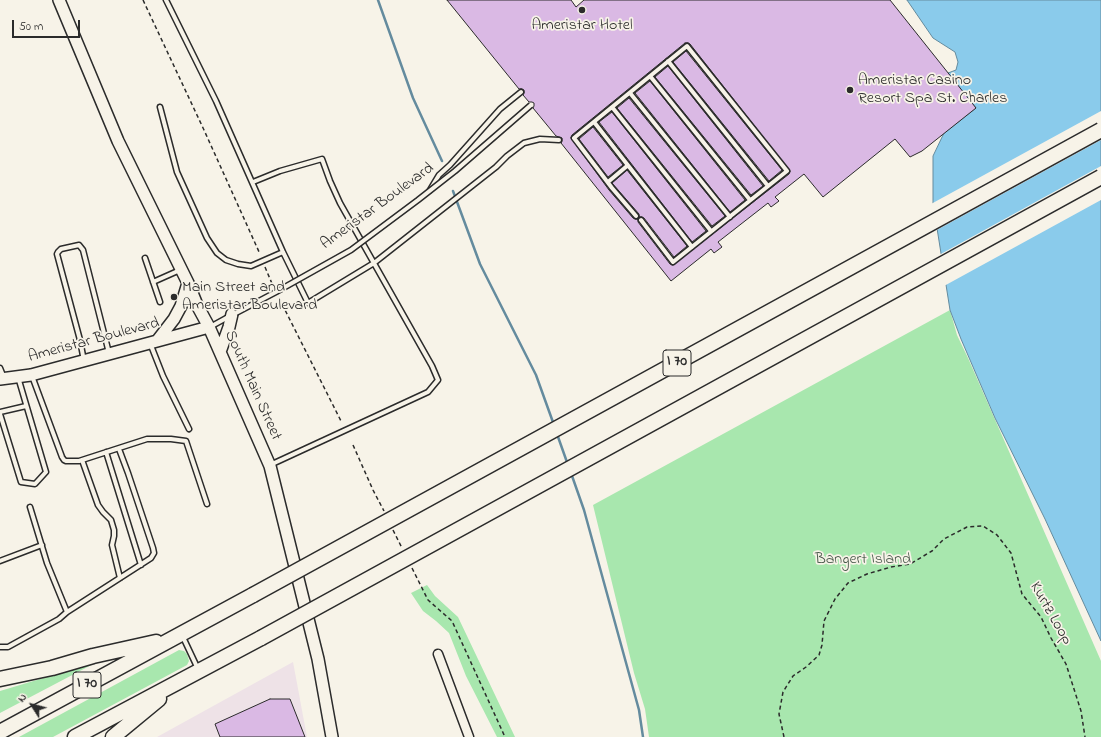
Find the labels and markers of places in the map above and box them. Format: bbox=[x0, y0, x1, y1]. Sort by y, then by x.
marker: Ameristar Hotel bbox=[577, 5, 587, 15]
place label: Ameristar Hotel bbox=[531, 16, 633, 36]
place label: Ameristar Casino Resort Spa St. Charles bbox=[858, 71, 1007, 109]
marker: Ameristar Casino Resort Spa St. Charles bbox=[845, 85, 855, 95]
place label: Main Street and Ameristar Boulevard bbox=[182, 278, 317, 316]
marker: Main Street and Ameristar Boulevard bbox=[169, 292, 179, 302]

